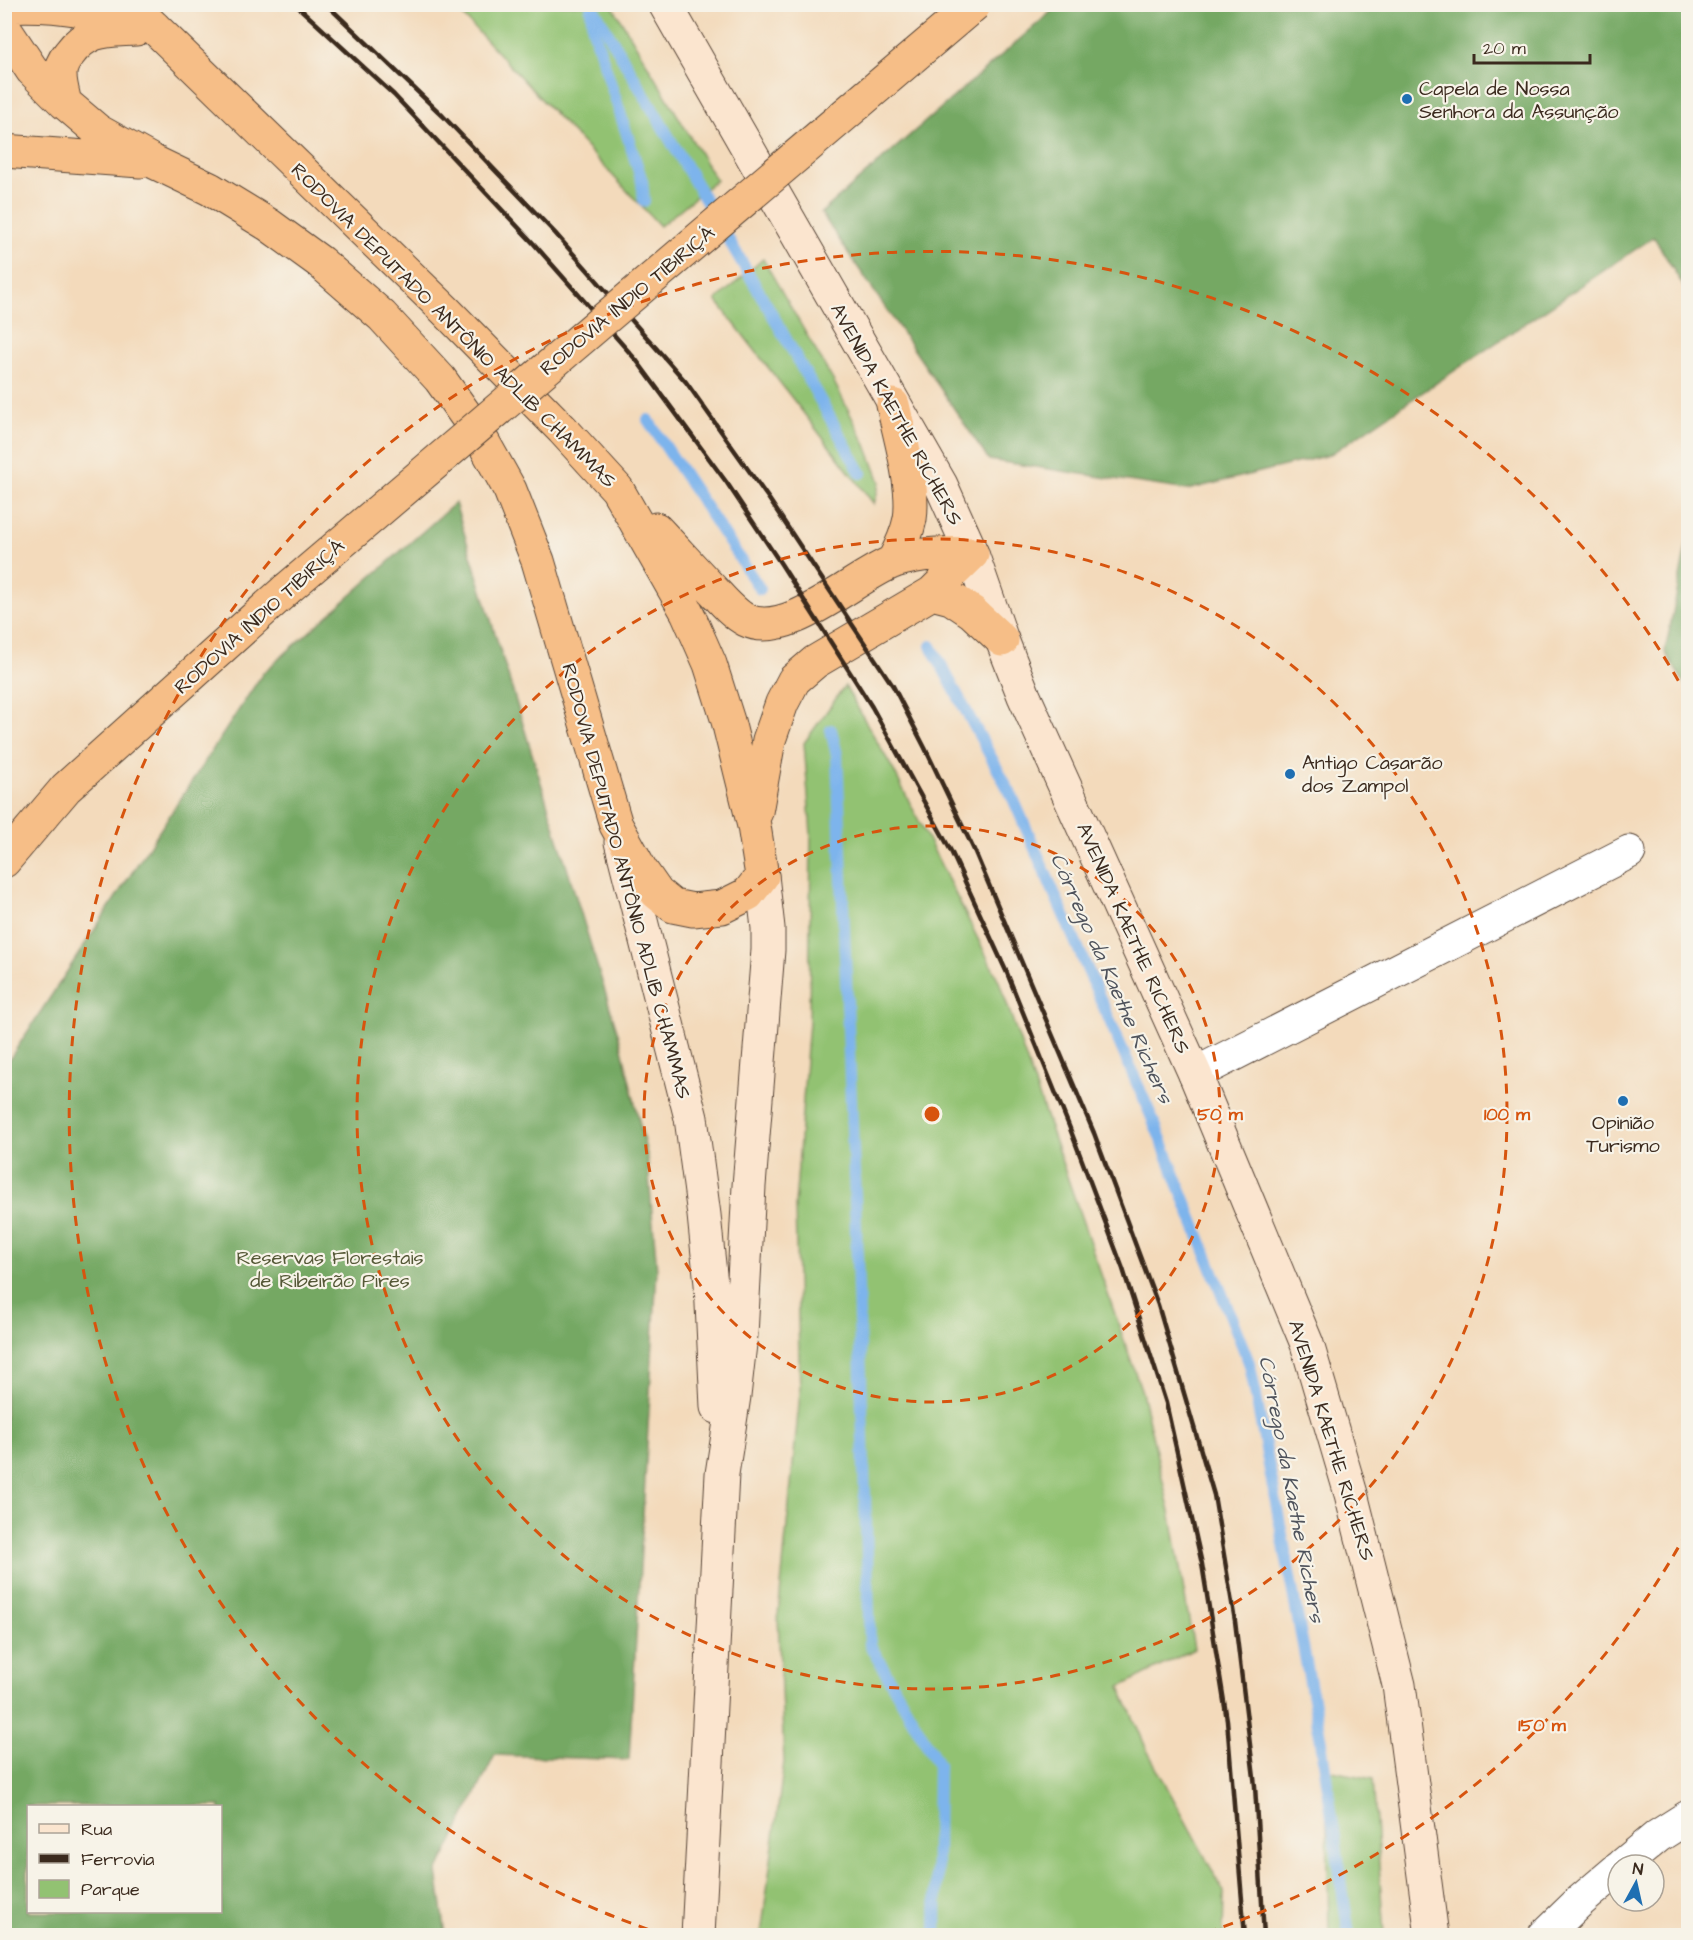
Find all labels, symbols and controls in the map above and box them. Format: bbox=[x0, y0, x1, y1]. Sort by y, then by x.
scale bar bbox=[1474, 27, 1590, 65]
text: 20 m bbox=[1483, 36, 1526, 61]
place label: Capela de Nossa Senhora da Assunção bbox=[1419, 75, 1619, 126]
marker: Capela de Nossa Senhora da Assunção bbox=[1400, 92, 1414, 106]
street label: RODOVIA DEPUTADO ANTÔNIO ADLIB CHAMMAS bbox=[284, 157, 622, 495]
street label: RODOVIA ÍNDIO TIBIRIÇÁ bbox=[534, 219, 721, 382]
street label: AVENIDA KAETHE RICHERS bbox=[823, 298, 969, 531]
street label: RODOVIA ÍNDIO TIBIRIÇÁ bbox=[168, 532, 351, 701]
street label: RODOVIA DEPUTADO ANTÔNIO ADLIB CHAMMAS bbox=[554, 660, 698, 1102]
place label: Antigo Casarão dos Zampol bbox=[1302, 749, 1443, 800]
marker: Antigo Casarão dos Zampol bbox=[1283, 767, 1297, 781]
street label: AVENIDA KAETHE RICHERS bbox=[1069, 818, 1197, 1059]
water label: Córrego da Kaethe Richers bbox=[1042, 849, 1180, 1110]
marker: Opinião Turismo bbox=[1616, 1094, 1630, 1108]
text: 50 m bbox=[1197, 1102, 1244, 1127]
text: 100 m bbox=[1484, 1102, 1531, 1127]
centre of rings bbox=[922, 1104, 942, 1124]
place label: Opinião Turismo bbox=[1586, 1109, 1660, 1160]
park label: Reservas Florestais de Ribeirão Pires bbox=[236, 1244, 424, 1295]
street label: AVENIDA KAETHE RICHERS bbox=[1281, 1317, 1381, 1564]
water label: Córrego da Kaethe Richers bbox=[1250, 1353, 1332, 1626]
text: 150 m bbox=[1518, 1713, 1567, 1738]
legend bbox=[27, 1805, 222, 1913]
text: Rua bbox=[81, 1817, 112, 1842]
text: Ferrovia bbox=[81, 1847, 154, 1872]
north arrow bbox=[1606, 1853, 1666, 1913]
text: N bbox=[1631, 1858, 1644, 1881]
text: Parque bbox=[81, 1877, 140, 1902]

